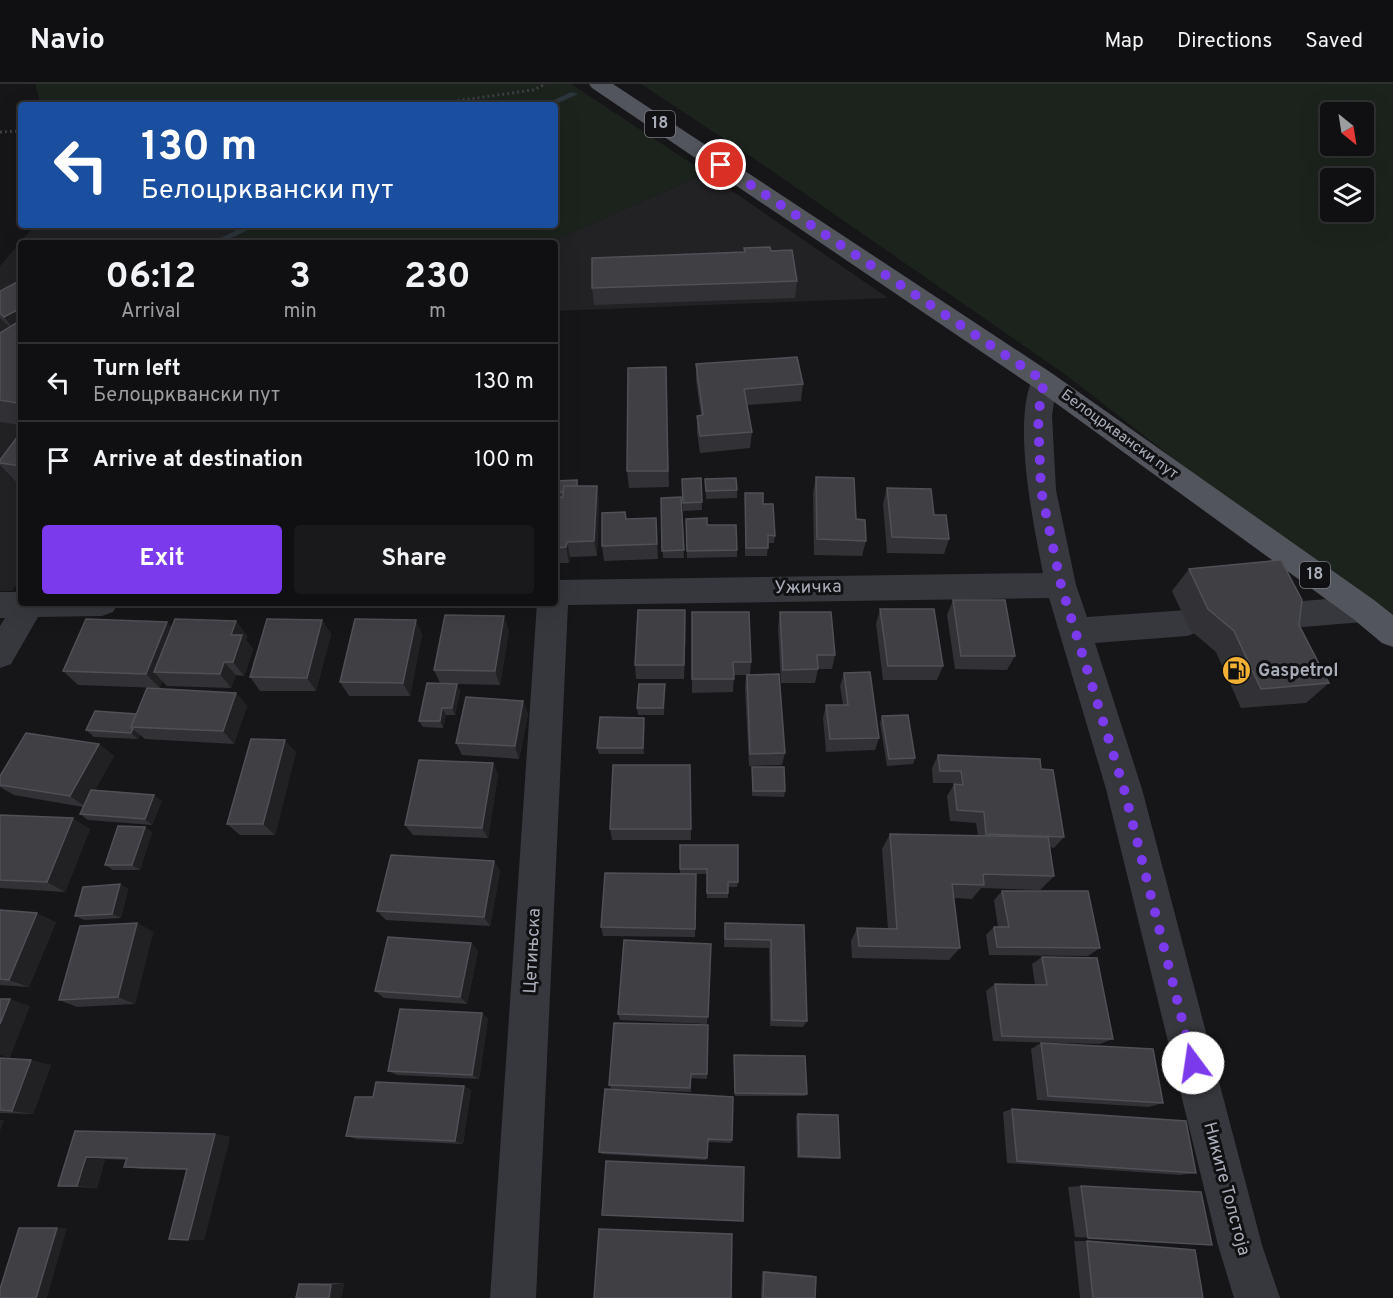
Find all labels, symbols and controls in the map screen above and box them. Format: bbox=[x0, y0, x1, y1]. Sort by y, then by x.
text: Navio bbox=[30, 23, 105, 59]
text: Map bbox=[1104, 28, 1144, 55]
text: Directions bbox=[1177, 28, 1272, 55]
text: Saved bbox=[1305, 28, 1363, 55]
north arrow bbox=[1320, 102, 1374, 156]
map controls bbox=[1320, 102, 1374, 222]
road number: 18 bbox=[645, 111, 675, 137]
text: 130 m bbox=[141, 122, 257, 175]
icon: left bbox=[42, 126, 120, 204]
pin bbox=[695, 139, 746, 190]
icon: arrive bbox=[704, 148, 737, 181]
button: layers bbox=[1320, 168, 1374, 222]
text: Белоцрквански пут bbox=[141, 174, 393, 208]
text: 06:12 bbox=[105, 255, 196, 301]
text: 3 bbox=[289, 255, 311, 301]
text: 230 bbox=[404, 255, 471, 301]
text: Arrival bbox=[121, 299, 181, 325]
text: min bbox=[283, 299, 317, 325]
text: m bbox=[429, 299, 446, 325]
text: Turn left bbox=[93, 356, 181, 383]
icon: left bbox=[42, 366, 75, 399]
text: 130 m bbox=[475, 369, 534, 396]
text: Белоцрквански пут bbox=[93, 383, 280, 409]
street label: Белоцрквански пут bbox=[1057, 386, 1181, 484]
icon: arrive bbox=[42, 444, 75, 477]
text: Arrive at destination bbox=[93, 447, 303, 474]
text: 100 m bbox=[474, 447, 534, 474]
button: Exit bbox=[42, 525, 282, 594]
button: Share bbox=[294, 525, 534, 594]
road number: 18 bbox=[1300, 562, 1330, 588]
street label: Ужичка bbox=[774, 576, 842, 600]
fuel station icon: Gaspetrol bbox=[1221, 655, 1253, 687]
place label: Gaspetrol bbox=[1258, 660, 1338, 683]
street label: Цетињска bbox=[519, 908, 547, 994]
position arrow bbox=[1161, 1031, 1225, 1095]
street label: Никите Толстоја bbox=[1197, 1120, 1255, 1258]

